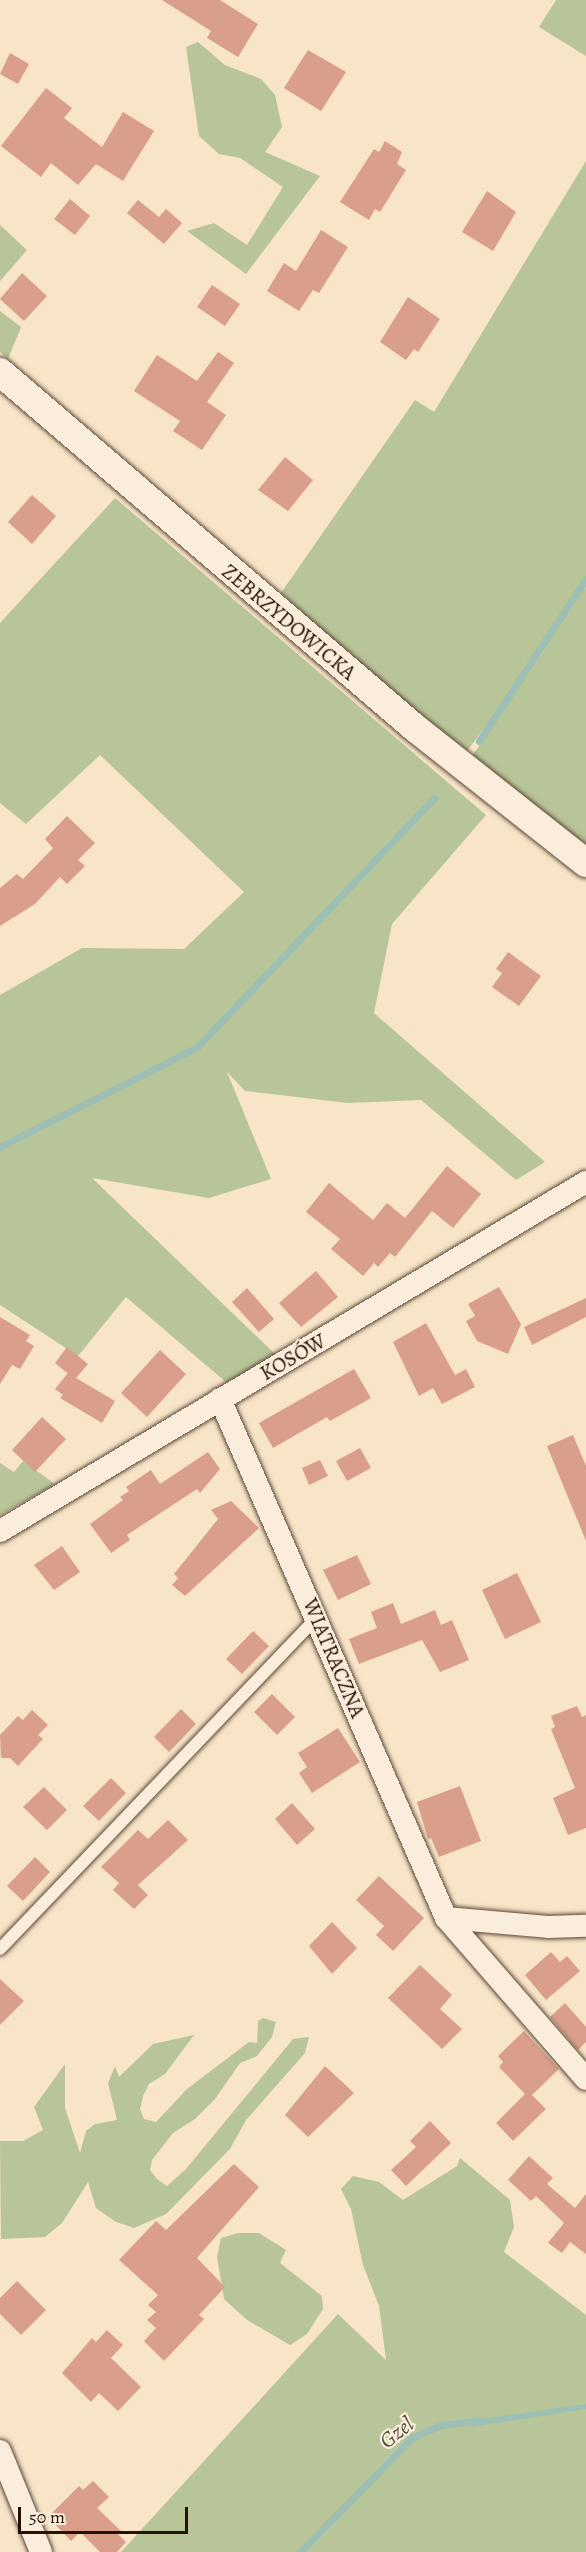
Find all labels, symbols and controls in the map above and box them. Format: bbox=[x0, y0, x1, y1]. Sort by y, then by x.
street label: ZEBRZYDOWICKA bbox=[217, 559, 361, 685]
street label: KOSÓW bbox=[256, 1328, 330, 1386]
street label: WIATRACZNA bbox=[298, 1595, 370, 1721]
water label: Gzel bbox=[375, 2411, 419, 2455]
scale bar bbox=[21, 2495, 190, 2533]
text: 50 m bbox=[29, 2505, 65, 2529]

